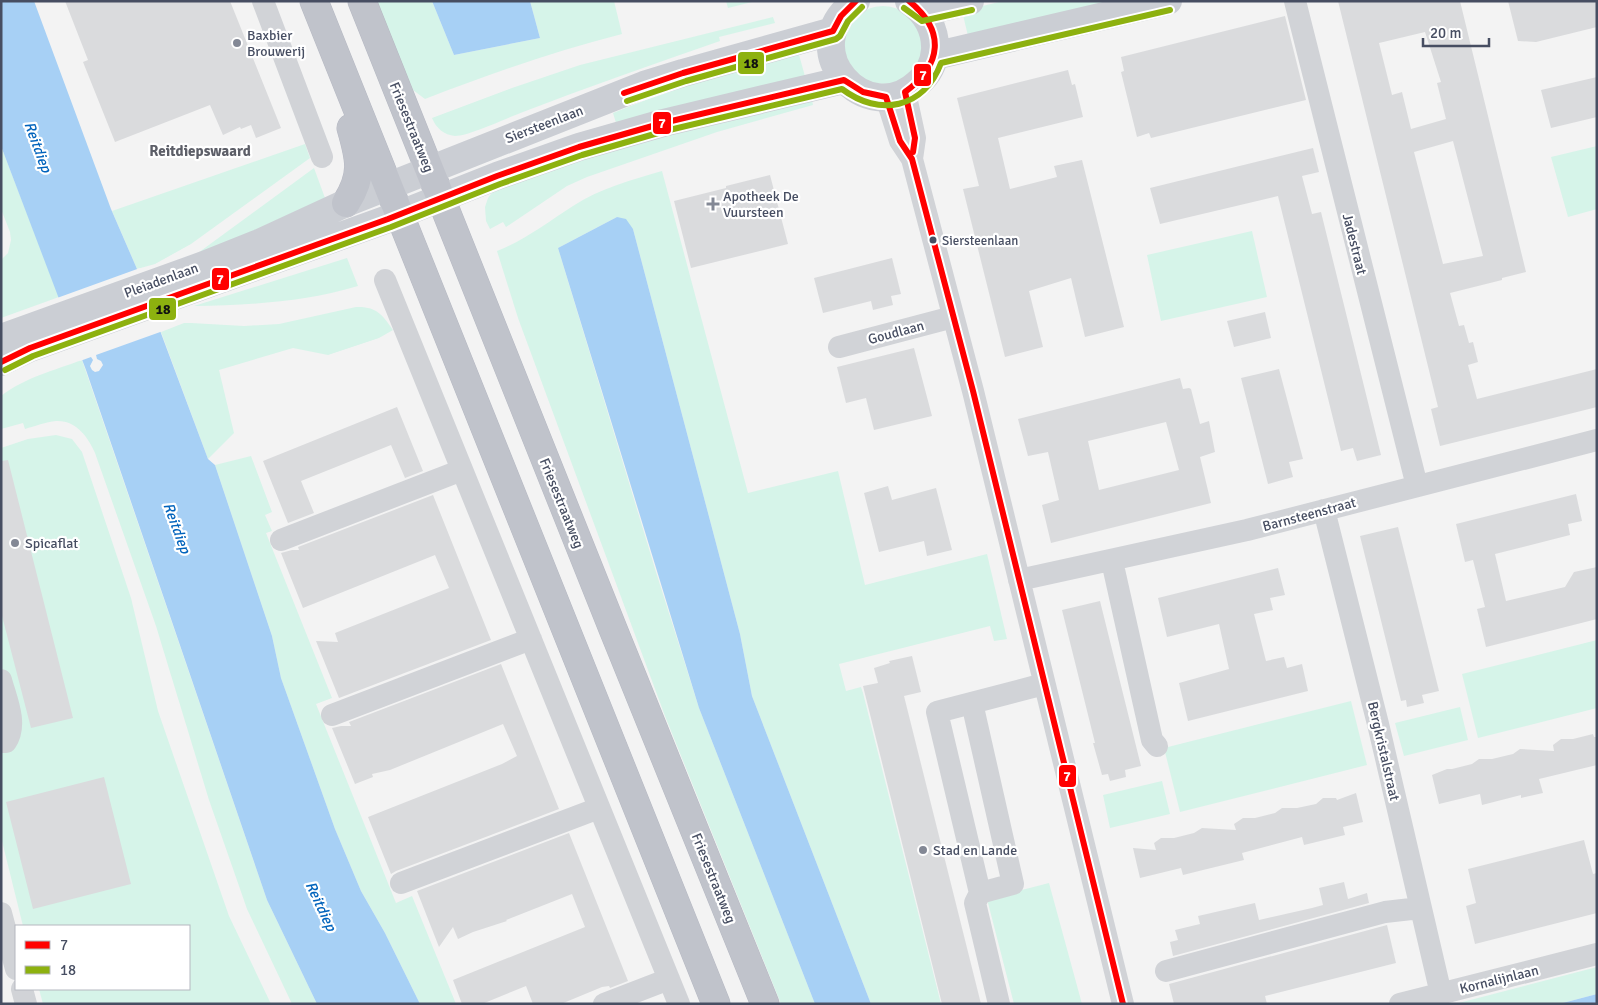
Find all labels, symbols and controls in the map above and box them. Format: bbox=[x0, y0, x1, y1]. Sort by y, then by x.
scale bar bbox=[1423, 15, 1489, 47]
text: 20 m bbox=[1430, 24, 1461, 42]
place label: Baxbier Brouwerij bbox=[247, 27, 305, 60]
marker: Baxbier Brouwerij bbox=[231, 37, 243, 49]
line badge: 18 bbox=[737, 51, 765, 75]
text: 18 bbox=[743, 55, 759, 72]
line badge: 7 bbox=[913, 63, 932, 87]
text: 7 bbox=[919, 67, 927, 84]
street label: Friesestraatweg bbox=[386, 80, 437, 175]
street label: Siersteenlaan bbox=[503, 102, 586, 147]
line badge: 7 bbox=[652, 111, 672, 135]
text: 7 bbox=[658, 115, 666, 132]
water label: Reitdiep bbox=[20, 119, 56, 176]
district label: Reitdiepswaard bbox=[149, 142, 251, 160]
place label: Apotheek De Vuursteen bbox=[723, 188, 799, 221]
marker: Apotheek De Vuursteen bbox=[707, 198, 719, 210]
street label: Jadestraat bbox=[1339, 212, 1370, 277]
place label: Siersteenlaan bbox=[942, 233, 1018, 249]
marker: Siersteenlaan bbox=[928, 235, 938, 245]
street label: Pleiadenlaan bbox=[122, 259, 201, 302]
line badge: 7 bbox=[211, 267, 230, 291]
text: 7 bbox=[216, 271, 224, 288]
line badge: 18 bbox=[148, 297, 177, 321]
text: 18 bbox=[155, 301, 171, 318]
street label: Goudlaan bbox=[866, 317, 926, 348]
street label: Friesestraatweg bbox=[536, 456, 587, 551]
street label: Barnsteenstraat bbox=[1261, 494, 1358, 535]
water label: Reitdiep bbox=[159, 500, 195, 557]
place label: Spicaflat bbox=[25, 535, 78, 552]
marker: Spicaflat bbox=[9, 537, 21, 549]
street label: Bergkristalstraat bbox=[1364, 700, 1403, 802]
line badge: 7 bbox=[1058, 764, 1077, 788]
text: 7 bbox=[1063, 768, 1071, 785]
street label: Friesestraatweg bbox=[688, 831, 739, 926]
place label: Stad en Lande bbox=[933, 842, 1017, 859]
marker: Stad en Lande bbox=[917, 844, 929, 856]
water label: Reitdiep bbox=[302, 878, 341, 935]
legend bbox=[15, 925, 190, 990]
text: 7 bbox=[60, 936, 68, 954]
text: 18 bbox=[60, 961, 76, 979]
street label: Kornalijnlaan bbox=[1458, 961, 1540, 997]

